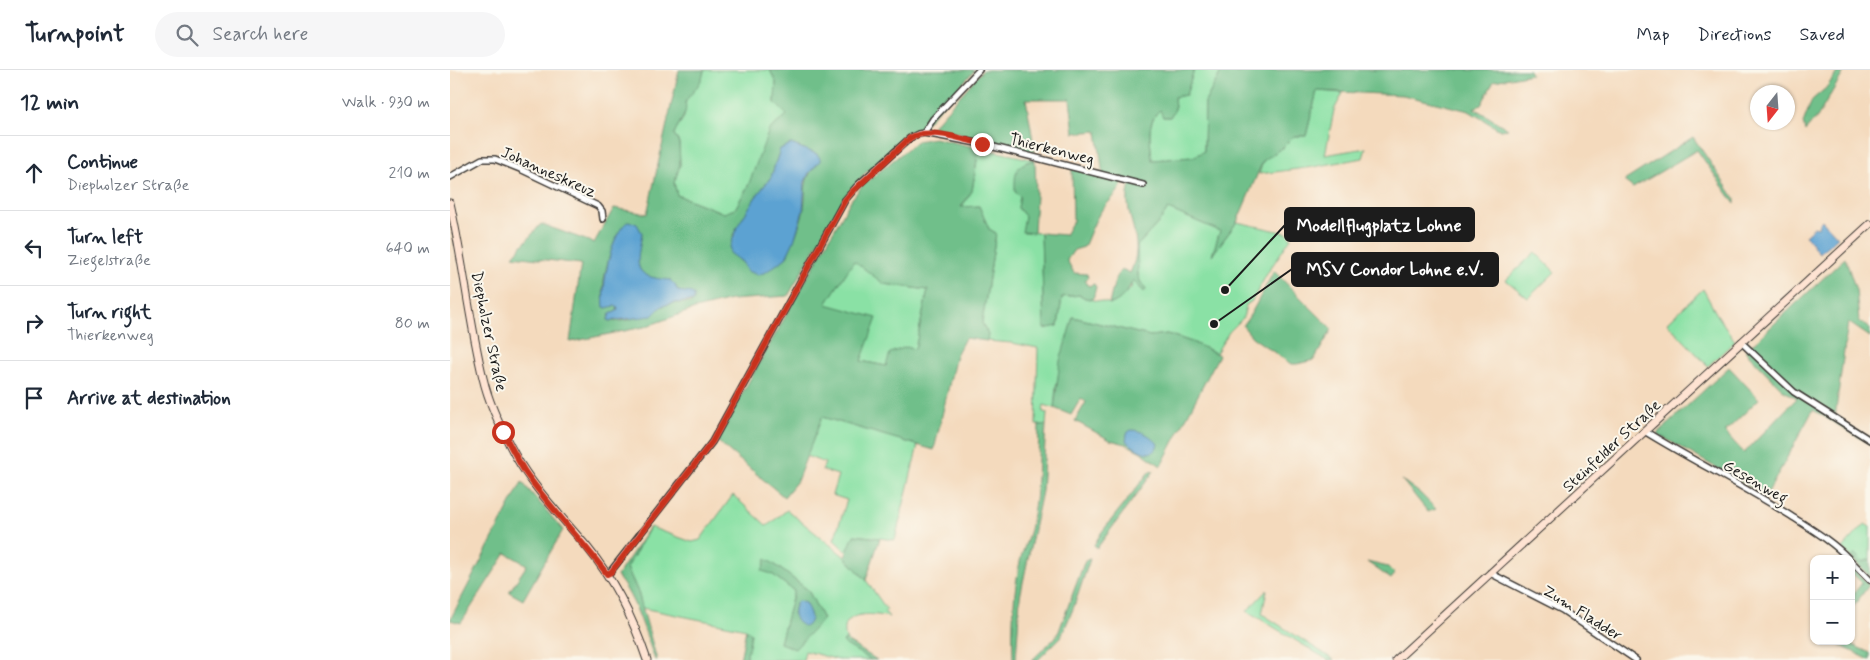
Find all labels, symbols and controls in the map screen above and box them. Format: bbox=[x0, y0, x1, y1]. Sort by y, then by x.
search box bbox=[155, 12, 505, 57]
text: Turnpoint bbox=[25, 19, 125, 50]
icon: search bbox=[173, 21, 201, 49]
text: Search here bbox=[213, 22, 308, 47]
text: Map bbox=[1637, 23, 1670, 47]
text: Directions bbox=[1698, 23, 1772, 47]
text: Saved bbox=[1800, 23, 1845, 47]
north arrow bbox=[1750, 85, 1795, 130]
text: 12 min bbox=[20, 89, 79, 117]
text: Walk · 930 m bbox=[342, 92, 430, 113]
street label: Thierkenweg bbox=[1007, 129, 1096, 170]
route end bbox=[971, 133, 994, 156]
street label: Johanneskreuz bbox=[497, 142, 600, 203]
text: Continue bbox=[67, 150, 138, 175]
icon: ahead bbox=[20, 159, 48, 187]
text: 210 m bbox=[389, 163, 430, 184]
text: Diepholzer Straße bbox=[67, 175, 189, 196]
callout: Modellflugplatz Lohne bbox=[1285, 208, 1474, 241]
text: Modellflugplatz Lohne bbox=[1296, 214, 1462, 238]
text: Turn left bbox=[67, 225, 143, 250]
icon: left bbox=[20, 234, 48, 262]
text: 640 m bbox=[385, 238, 430, 259]
text: Ziegelstraße bbox=[67, 250, 151, 271]
callout: MSV Condor Lohne e.V. bbox=[1292, 253, 1498, 286]
text: MSV Condor Lohne e.V. bbox=[1306, 258, 1484, 282]
street label: Diepholzer Straße bbox=[466, 269, 512, 393]
text: Turn right bbox=[67, 300, 151, 325]
icon: right bbox=[20, 309, 48, 337]
text: 80 m bbox=[395, 313, 430, 334]
text: Thierkenweg bbox=[67, 325, 154, 346]
icon: arrive bbox=[20, 384, 48, 412]
text: Arrive at destination bbox=[67, 386, 231, 411]
street label: Steinfelder Straße bbox=[1558, 395, 1666, 497]
route start bbox=[492, 421, 515, 444]
street label: Gesenweg bbox=[1719, 455, 1791, 510]
map controls bbox=[1810, 555, 1855, 645]
button: + bbox=[1810, 555, 1855, 600]
street label: Zum Fladder bbox=[1538, 580, 1626, 646]
button: − bbox=[1810, 600, 1855, 645]

